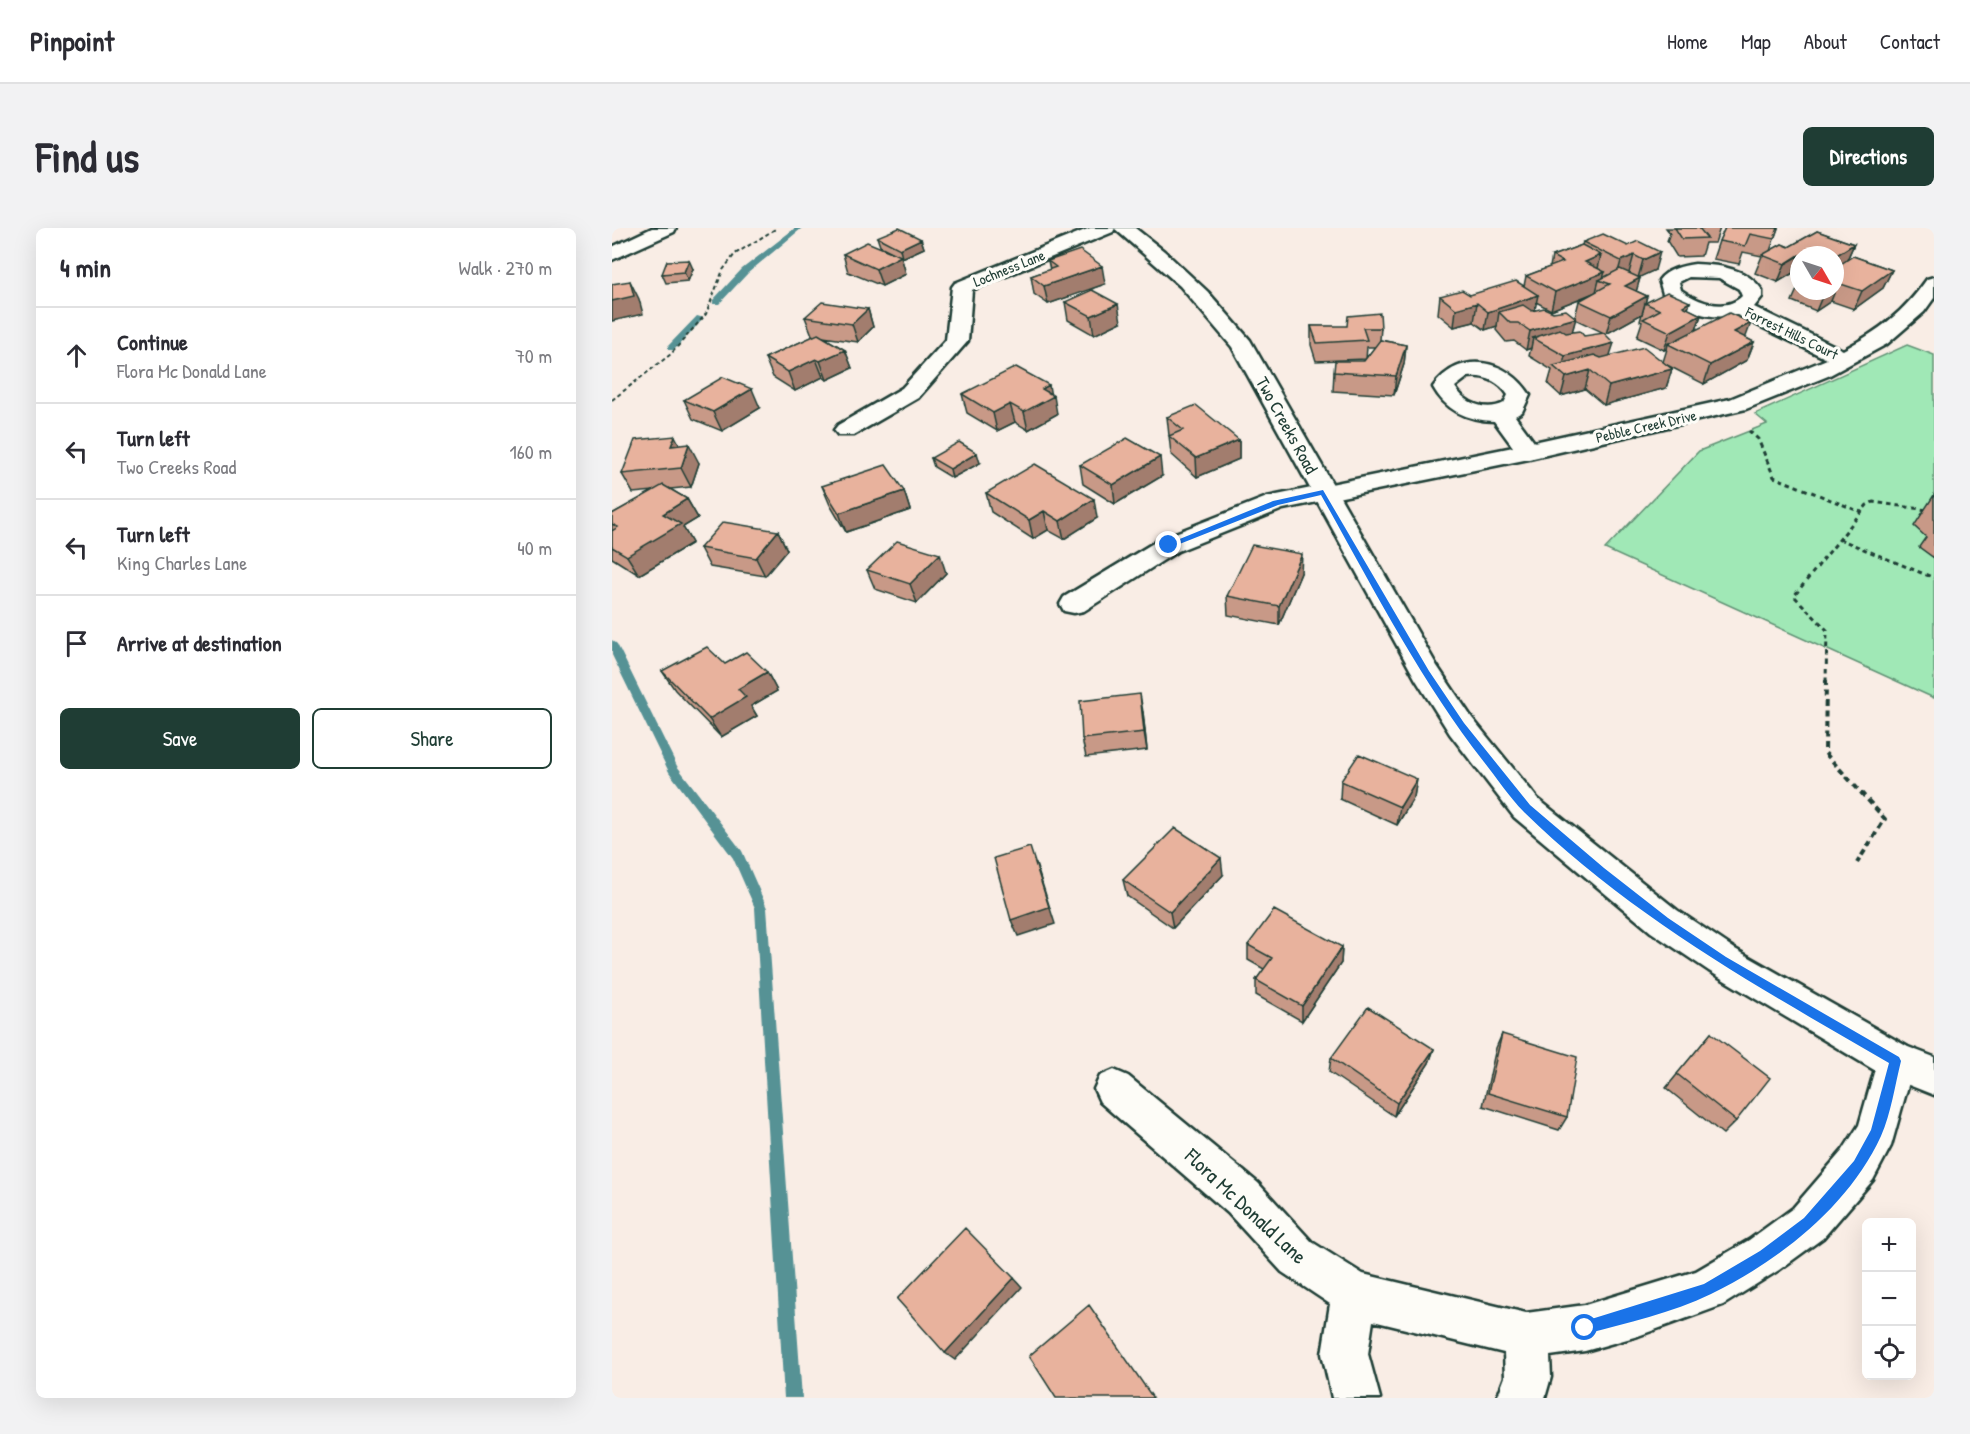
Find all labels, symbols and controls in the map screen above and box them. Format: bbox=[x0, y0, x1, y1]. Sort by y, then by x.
text: Pinpoint bbox=[30, 22, 114, 60]
text: Home bbox=[1667, 27, 1708, 56]
text: Map bbox=[1741, 27, 1771, 56]
text: About bbox=[1804, 27, 1847, 56]
text: Contact bbox=[1880, 27, 1940, 56]
button: Directions bbox=[1803, 127, 1934, 186]
text: Find us bbox=[36, 128, 139, 185]
street label: Lochness Lane bbox=[970, 244, 1048, 292]
north arrow bbox=[1790, 246, 1844, 300]
text: 4 min bbox=[60, 250, 111, 285]
text: Walk · 270 m bbox=[459, 254, 552, 281]
street label: Forrest Hills Court bbox=[1741, 301, 1843, 365]
text: Continue bbox=[117, 327, 188, 357]
icon: ahead bbox=[60, 339, 93, 372]
text: 70 m bbox=[515, 342, 552, 369]
text: Flora Mc Donald Lane bbox=[117, 357, 267, 384]
street label: Two Creeks Road bbox=[1250, 372, 1324, 478]
street label: Pebble Creek Drive bbox=[1594, 404, 1698, 448]
text: Turn left bbox=[117, 423, 190, 453]
icon: left bbox=[60, 435, 93, 468]
text: 160 m bbox=[510, 438, 552, 465]
text: Two Creeks Road bbox=[117, 453, 236, 480]
text: Turn left bbox=[117, 519, 190, 549]
icon: left bbox=[60, 531, 93, 564]
route end bbox=[1155, 531, 1181, 557]
text: 40 m bbox=[517, 534, 552, 561]
text: King Charles Lane bbox=[117, 549, 247, 576]
icon: arrive bbox=[60, 627, 93, 660]
text: Arrive at destination bbox=[117, 628, 282, 658]
button: Save bbox=[60, 708, 300, 769]
button: Share bbox=[312, 708, 552, 769]
street label: Flora Mc Donald Lane bbox=[1178, 1141, 1313, 1270]
map controls bbox=[1862, 1218, 1916, 1380]
button: + bbox=[1862, 1218, 1916, 1272]
button: − bbox=[1862, 1272, 1916, 1326]
route start bbox=[1571, 1314, 1597, 1340]
button: locate bbox=[1862, 1326, 1916, 1380]

